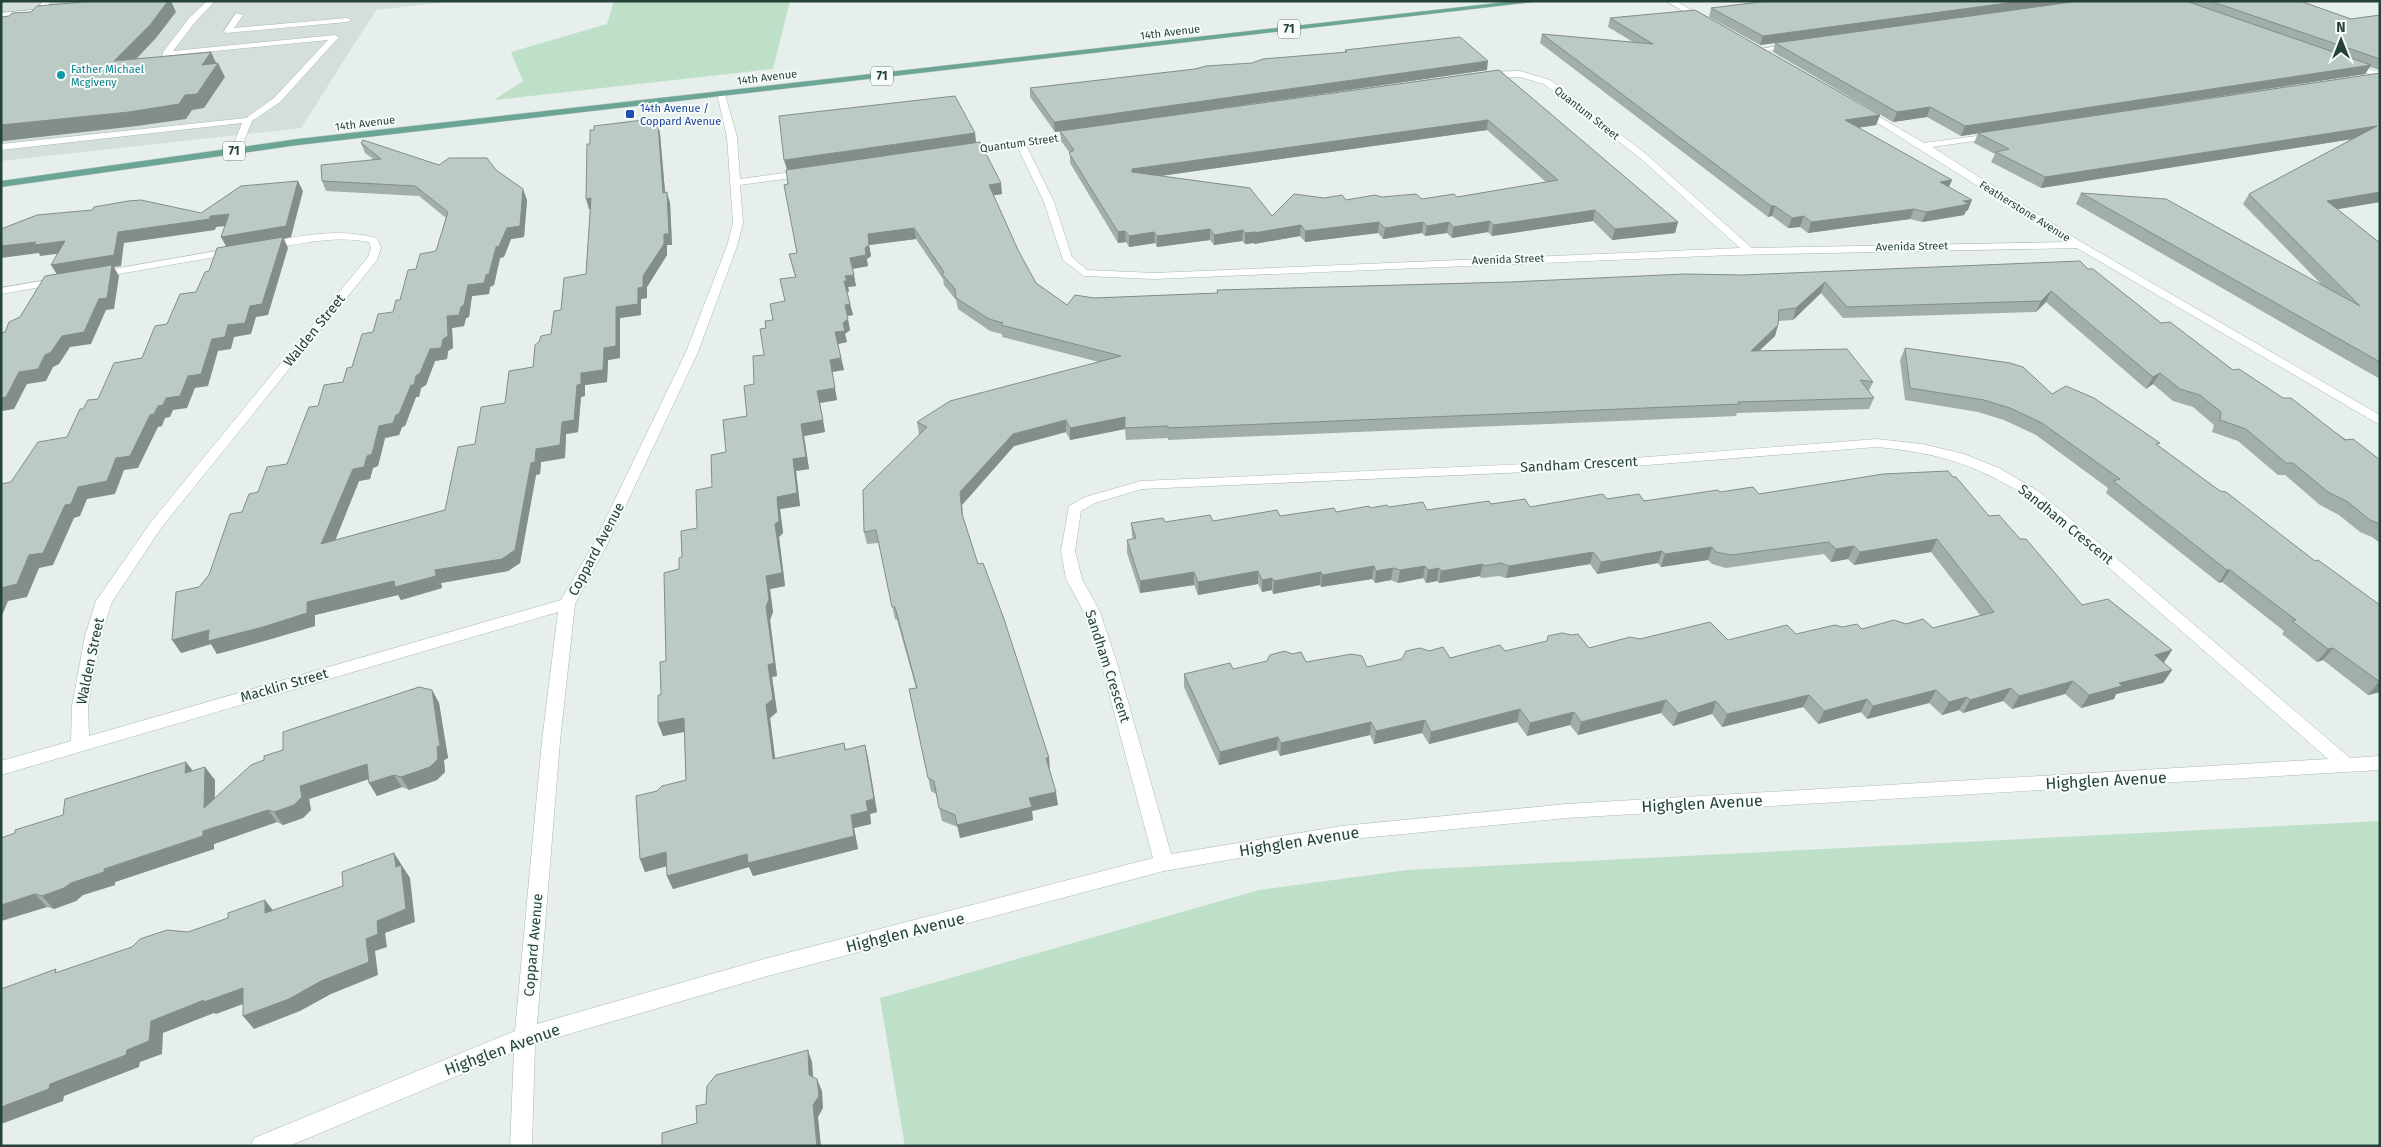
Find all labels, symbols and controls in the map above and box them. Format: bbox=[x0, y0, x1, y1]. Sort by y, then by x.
north arrow bbox=[2316, 15, 2366, 65]
text: N bbox=[2336, 19, 2346, 36]
road number: 71 bbox=[1278, 20, 1300, 38]
street label: 14th Avenue bbox=[1139, 22, 1201, 43]
place label: Father Michael Mcgiveny bbox=[71, 63, 144, 89]
road number: 71 bbox=[871, 66, 893, 85]
street label: 14th Avenue bbox=[736, 67, 798, 88]
marker: Father Michael Mcgiveny bbox=[55, 69, 67, 81]
street label: Quantum Street bbox=[1552, 84, 1622, 143]
place label: 14th Avenue / Coppard Avenue bbox=[640, 102, 721, 128]
marker: 14th Avenue / Coppard Avenue bbox=[624, 108, 636, 120]
street label: 14th Avenue bbox=[334, 113, 396, 134]
street label: Quantum Street bbox=[979, 132, 1059, 155]
road number: 71 bbox=[223, 142, 245, 160]
street label: Featherstone Avenue bbox=[1977, 178, 2073, 245]
street label: Avenida Street bbox=[1876, 239, 1948, 254]
street label: Avenida Street bbox=[1472, 252, 1545, 267]
street label: Walden Street bbox=[280, 290, 349, 370]
street label: Sandham Crescent bbox=[1520, 453, 1639, 476]
street label: Sandham Crescent bbox=[2015, 481, 2117, 569]
street label: Coppard Avenue bbox=[565, 500, 628, 599]
street label: Sandham Crescent bbox=[1081, 608, 1134, 726]
street label: Walden Street bbox=[73, 615, 108, 706]
street label: Macklin Street bbox=[238, 665, 331, 706]
street label: Highglen Avenue bbox=[2045, 768, 2167, 793]
street label: Highglen Avenue bbox=[1641, 791, 1763, 816]
street label: Highglen Avenue bbox=[1238, 823, 1361, 860]
street label: Coppard Avenue bbox=[521, 893, 546, 997]
street label: Highglen Avenue bbox=[844, 909, 966, 956]
street label: Highglen Avenue bbox=[442, 1020, 562, 1079]

